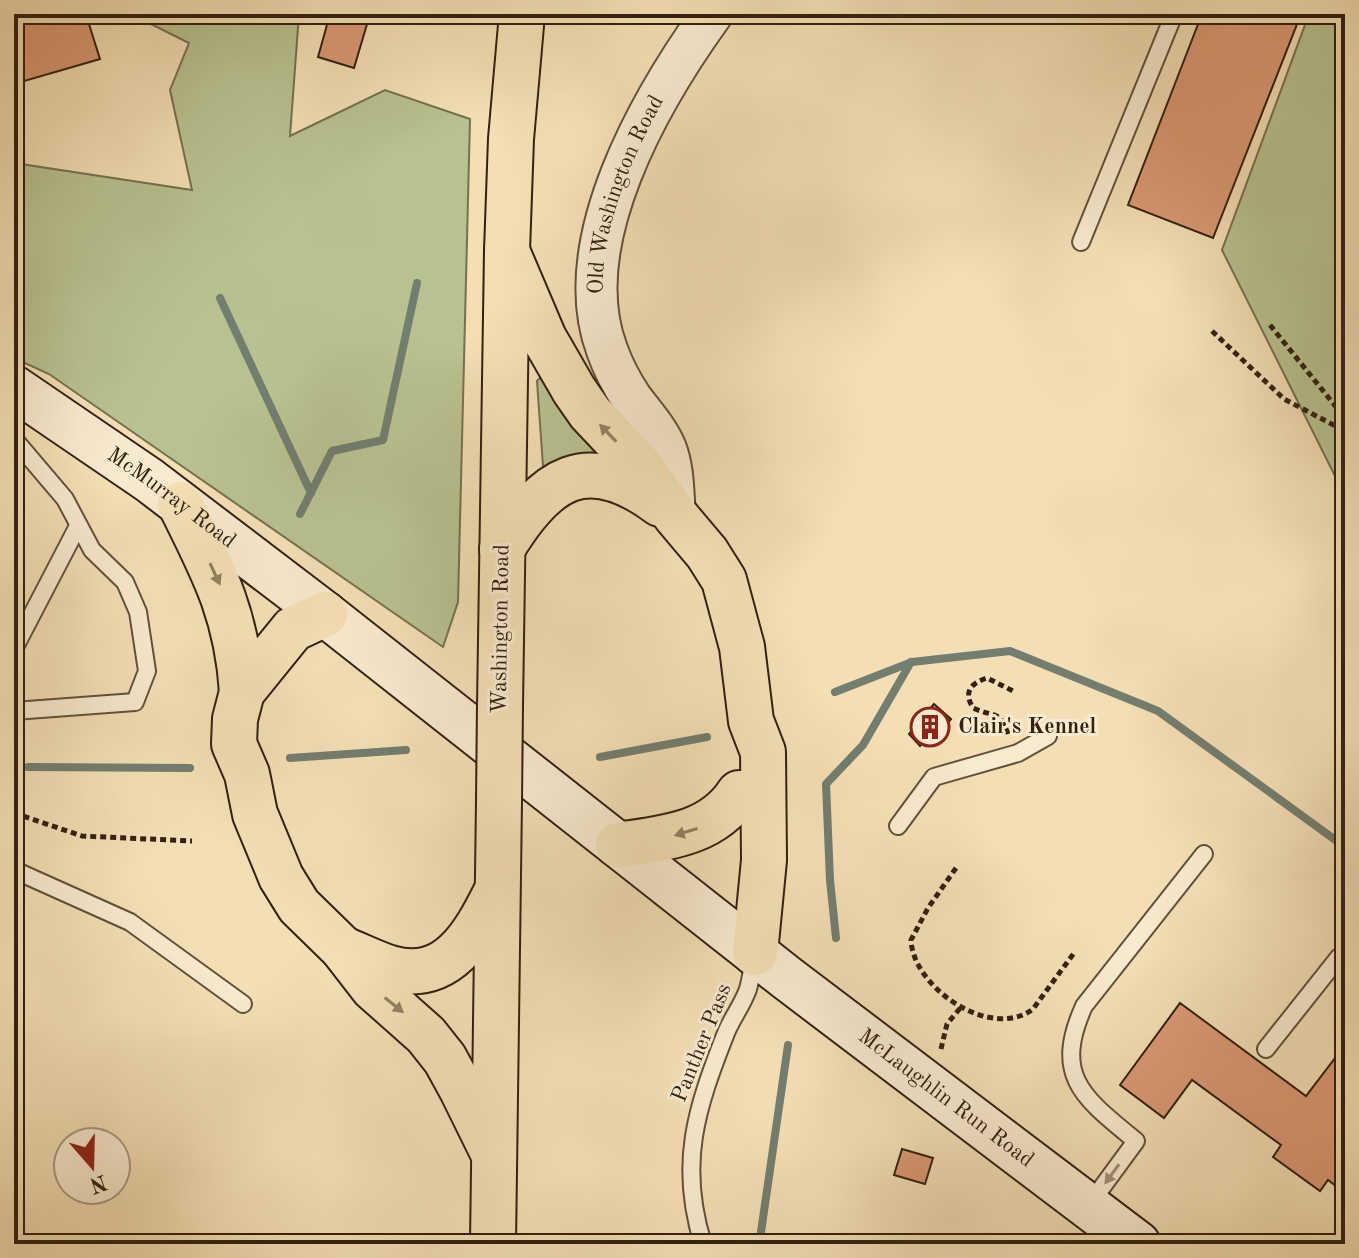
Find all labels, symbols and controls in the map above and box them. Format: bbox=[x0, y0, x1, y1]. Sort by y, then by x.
street label: Old Washington Road bbox=[585, 92, 668, 294]
one-way arrow bbox=[600, 424, 618, 443]
street label: McMurray Road bbox=[103, 444, 240, 553]
street label: Washington Road bbox=[489, 544, 513, 714]
one-way arrow bbox=[208, 562, 222, 586]
building icon: Clair's Kennel bbox=[909, 706, 951, 748]
place label: Clair's Kennel bbox=[958, 716, 1097, 738]
one-way arrow bbox=[673, 826, 697, 839]
street label: Panther Pass bbox=[668, 981, 736, 1105]
one-way arrow bbox=[384, 997, 404, 1013]
street label: McLaughlin Run Road bbox=[854, 1025, 1038, 1172]
north arrow bbox=[52, 1126, 132, 1206]
one-way arrow bbox=[1105, 1164, 1121, 1184]
text: N bbox=[86, 1170, 110, 1196]

